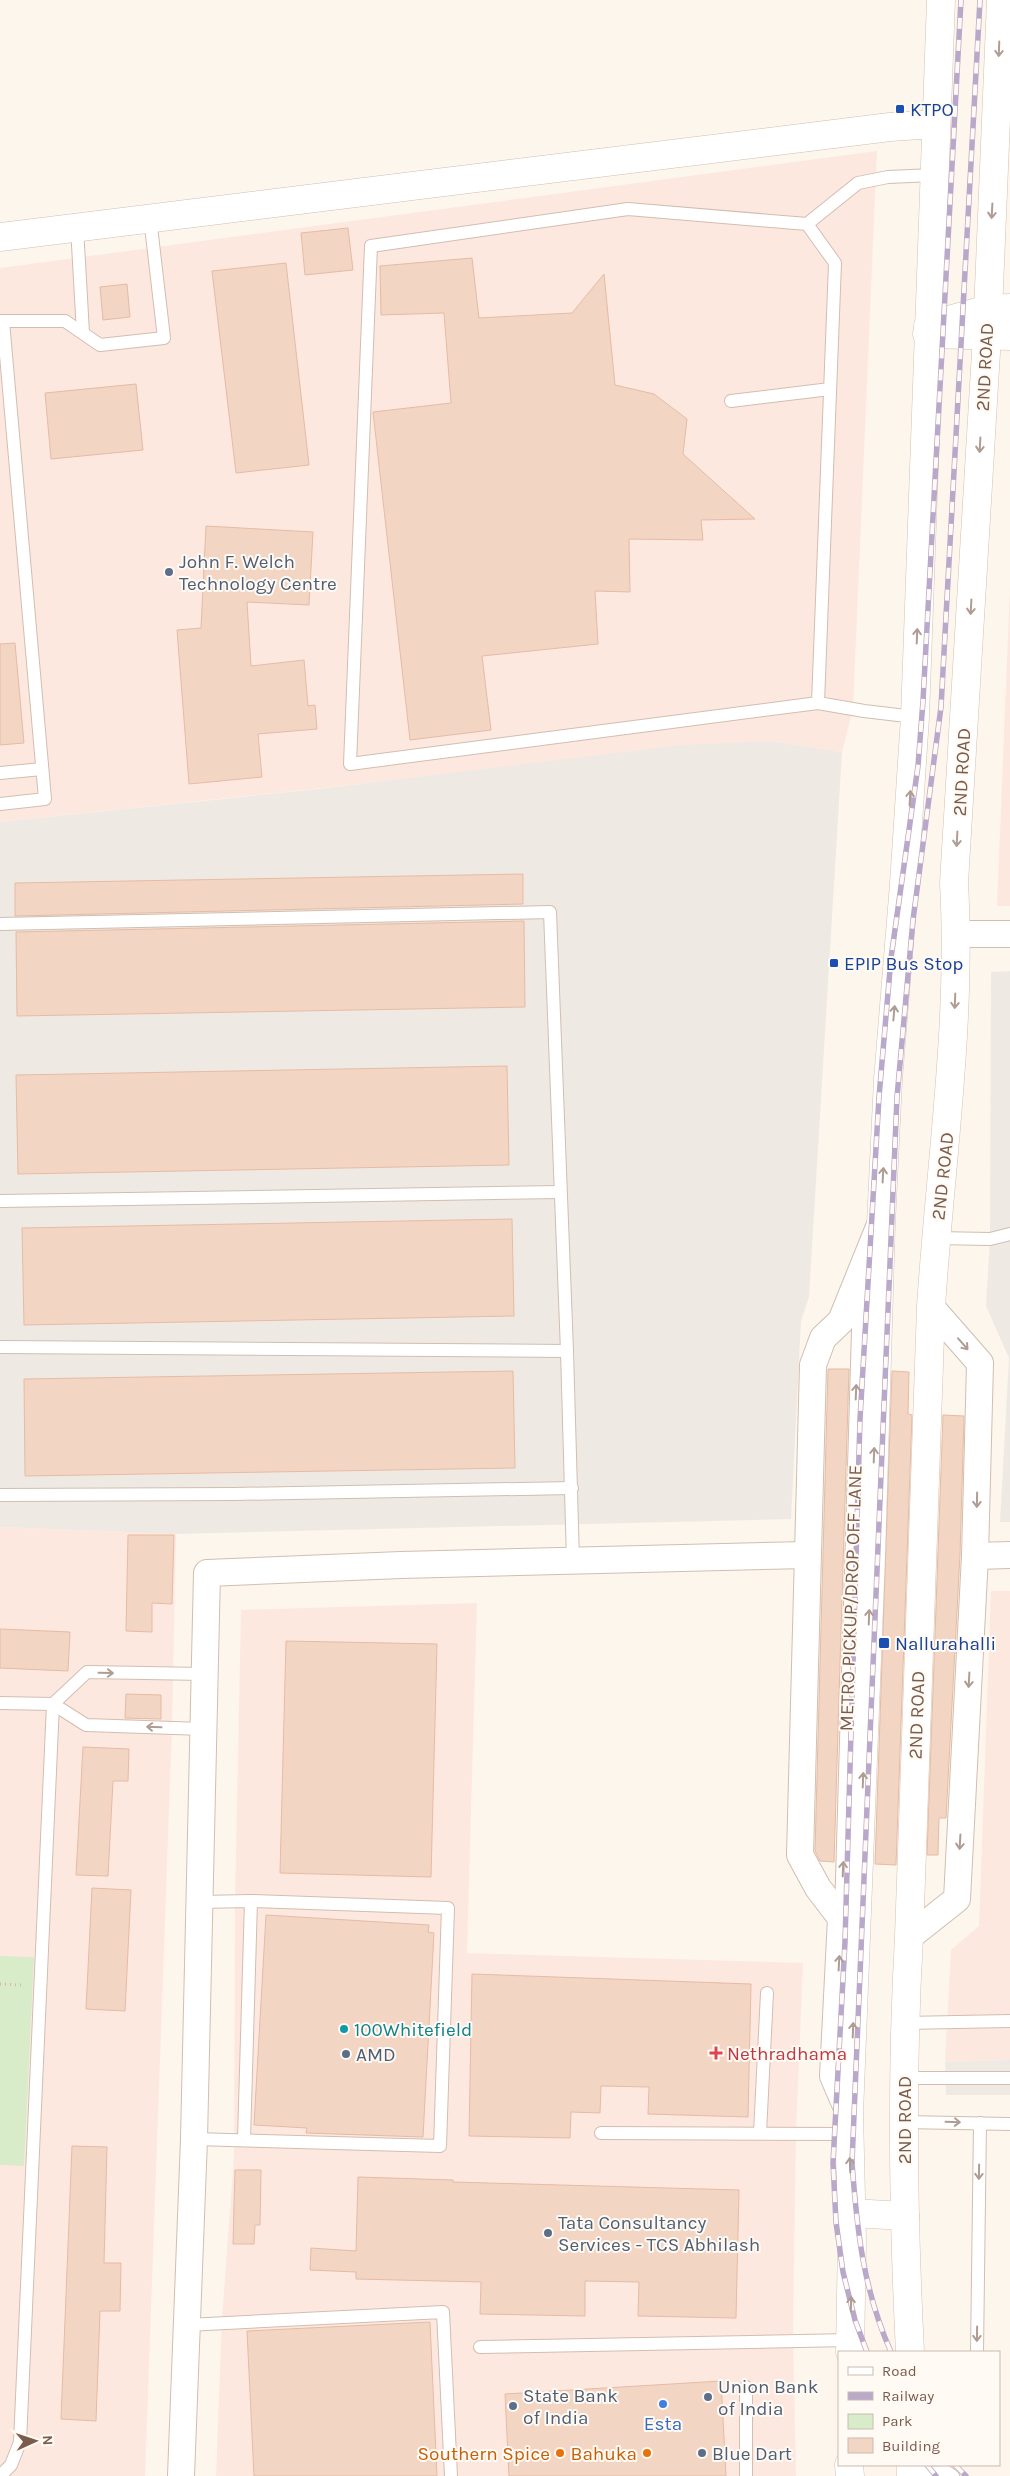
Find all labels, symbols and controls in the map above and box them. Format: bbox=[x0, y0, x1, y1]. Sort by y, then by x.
one-way arrow bbox=[994, 40, 1004, 56]
place label: KTPO bbox=[910, 99, 954, 121]
marker: KTPO bbox=[894, 103, 906, 115]
one-way arrow bbox=[987, 203, 996, 219]
street label: 2ND ROAD bbox=[972, 322, 998, 412]
one-way arrow bbox=[976, 436, 985, 452]
place label: John F. Welch Technology Centre bbox=[179, 551, 337, 595]
marker: John F. Welch Technology Centre bbox=[163, 566, 175, 578]
one-way arrow bbox=[966, 599, 975, 615]
one-way arrow bbox=[913, 628, 922, 644]
street label: 2ND ROAD bbox=[949, 727, 975, 817]
one-way arrow bbox=[905, 791, 914, 807]
one-way arrow bbox=[953, 831, 962, 847]
place label: EPIP Bus Stop bbox=[844, 953, 963, 975]
marker: EPIP Bus Stop bbox=[828, 957, 840, 969]
one-way arrow bbox=[950, 993, 959, 1009]
one-way arrow bbox=[889, 1005, 898, 1021]
street label: 2ND ROAD bbox=[927, 1131, 959, 1221]
one-way arrow bbox=[879, 1167, 888, 1183]
one-way arrow bbox=[957, 1337, 969, 1350]
one-way arrow bbox=[852, 1384, 861, 1400]
one-way arrow bbox=[870, 1447, 879, 1463]
street label: METRO PICKUP/DROP OFF LANE bbox=[835, 1464, 867, 1732]
one-way arrow bbox=[972, 1492, 982, 1508]
one-way arrow bbox=[864, 1610, 874, 1626]
place label: Nallurahalli bbox=[895, 1633, 996, 1655]
marker: Nallurahalli bbox=[877, 1636, 891, 1650]
one-way arrow bbox=[98, 1668, 114, 1677]
street label: 2ND ROAD bbox=[904, 1670, 930, 1760]
one-way arrow bbox=[964, 1671, 973, 1687]
one-way arrow bbox=[146, 1723, 162, 1732]
one-way arrow bbox=[858, 1772, 867, 1788]
one-way arrow bbox=[955, 1834, 965, 1850]
one-way arrow bbox=[838, 1862, 847, 1878]
one-way arrow bbox=[834, 1955, 843, 1971]
place label: 100Whitefield bbox=[354, 2019, 472, 2041]
one-way arrow bbox=[848, 2022, 857, 2038]
marker: 100Whitefield bbox=[338, 2023, 350, 2035]
place label: Nethradhama bbox=[727, 2043, 847, 2065]
place label: AMD bbox=[356, 2044, 396, 2066]
marker: Nethradhama bbox=[709, 2046, 723, 2060]
marker: AMD bbox=[340, 2048, 352, 2060]
street label: 2ND ROAD bbox=[894, 2076, 916, 2164]
one-way arrow bbox=[944, 2117, 960, 2126]
one-way arrow bbox=[845, 2157, 855, 2173]
one-way arrow bbox=[975, 2163, 984, 2179]
place label: Tata Consultancy Services - TCS Abhilash bbox=[558, 2212, 760, 2256]
marker: Tata Consultancy Services - TCS Abhilash bbox=[542, 2227, 554, 2239]
one-way arrow bbox=[846, 2296, 856, 2312]
one-way arrow bbox=[972, 2326, 982, 2342]
legend bbox=[838, 2351, 1000, 2466]
text: Road bbox=[882, 2362, 917, 2380]
place label: Union Bank of India bbox=[718, 2376, 819, 2420]
place label: State Bank of India bbox=[523, 2385, 618, 2429]
text: Railway bbox=[882, 2387, 934, 2405]
marker: Union Bank of India bbox=[702, 2391, 714, 2403]
marker: Esta bbox=[657, 2398, 669, 2410]
marker: State Bank of India bbox=[507, 2400, 519, 2412]
text: Park bbox=[882, 2412, 912, 2430]
place label: Esta bbox=[644, 2413, 682, 2435]
north arrow bbox=[10, 2416, 60, 2466]
text: N bbox=[39, 2435, 56, 2446]
text: Building bbox=[882, 2437, 940, 2455]
place label: Southern Spice bbox=[418, 2443, 550, 2465]
place label: Bahuka bbox=[571, 2443, 637, 2465]
place label: Blue Dart bbox=[712, 2443, 792, 2465]
marker: Southern Spice bbox=[554, 2447, 566, 2459]
marker: Bahuka bbox=[641, 2447, 653, 2459]
marker: Blue Dart bbox=[696, 2447, 708, 2459]

